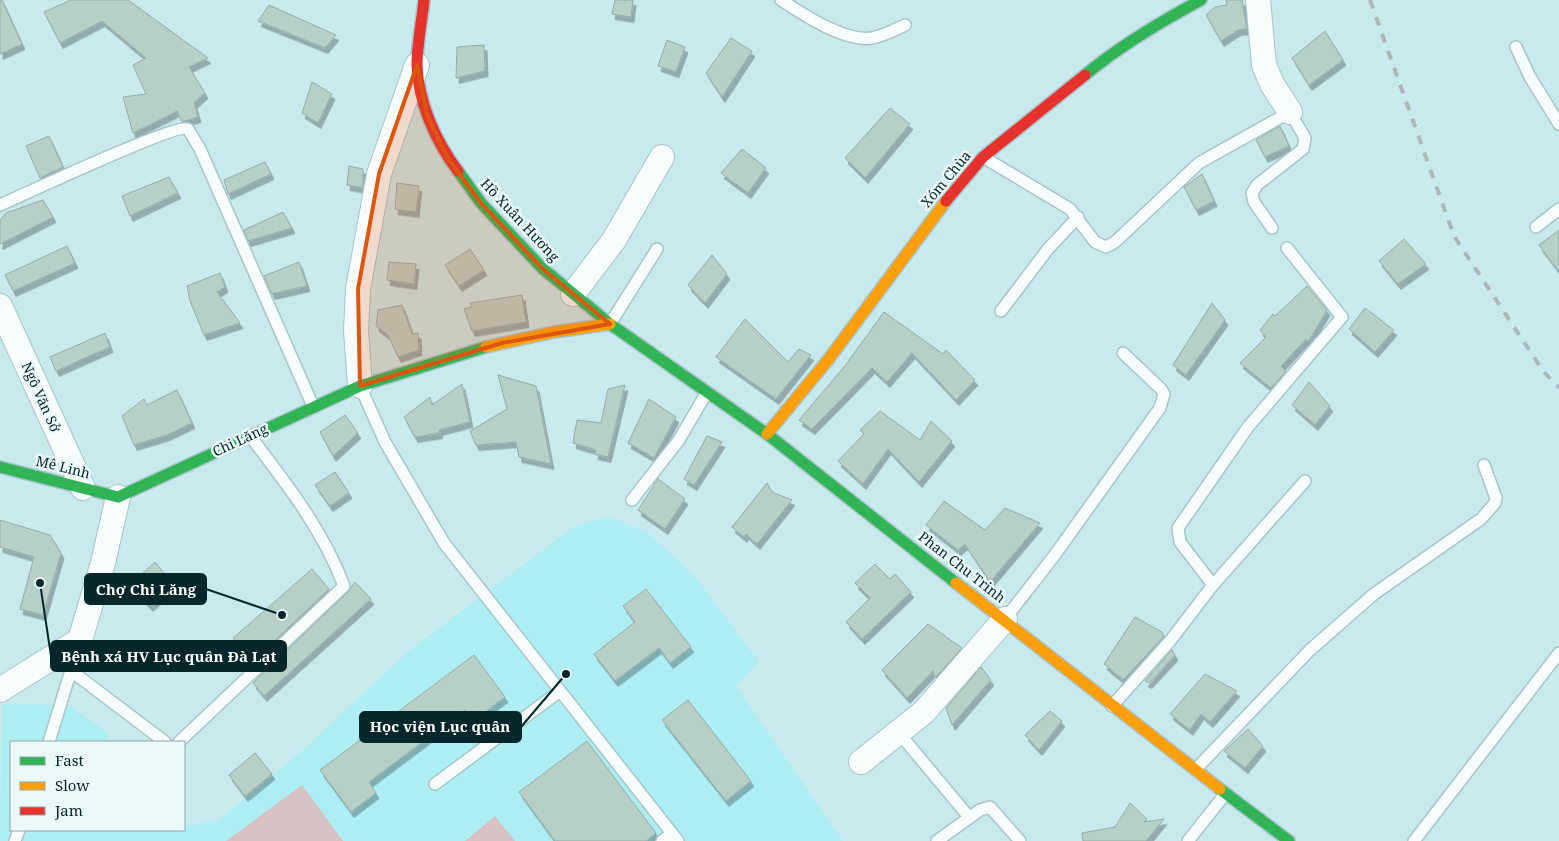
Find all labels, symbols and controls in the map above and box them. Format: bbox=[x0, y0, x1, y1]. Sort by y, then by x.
street label: Xóm Chùa bbox=[916, 146, 975, 211]
street label: Hồ Xuân Hương bbox=[477, 174, 564, 266]
street label: Ngô Văn Sở bbox=[17, 359, 66, 435]
street label: Chi Lăng bbox=[209, 418, 271, 461]
street label: Mê Linh bbox=[34, 451, 92, 482]
street label: Phan Chu Trinh bbox=[915, 527, 1010, 607]
callout: Chợ Chi Lăng bbox=[85, 574, 206, 604]
text: Chợ Chi Lăng bbox=[96, 579, 197, 599]
callout: Bệnh xá HV Lục quân Đà Lạt bbox=[51, 641, 286, 671]
text: Bệnh xá HV Lục quân Đà Lạt bbox=[61, 646, 277, 666]
callout: Học viện Lục quân bbox=[360, 712, 521, 742]
text: Học viện Lục quân bbox=[370, 716, 510, 736]
legend bbox=[10, 741, 185, 831]
text: Fast bbox=[55, 750, 84, 770]
text: Slow bbox=[55, 775, 89, 795]
text: Jam bbox=[54, 800, 83, 820]

